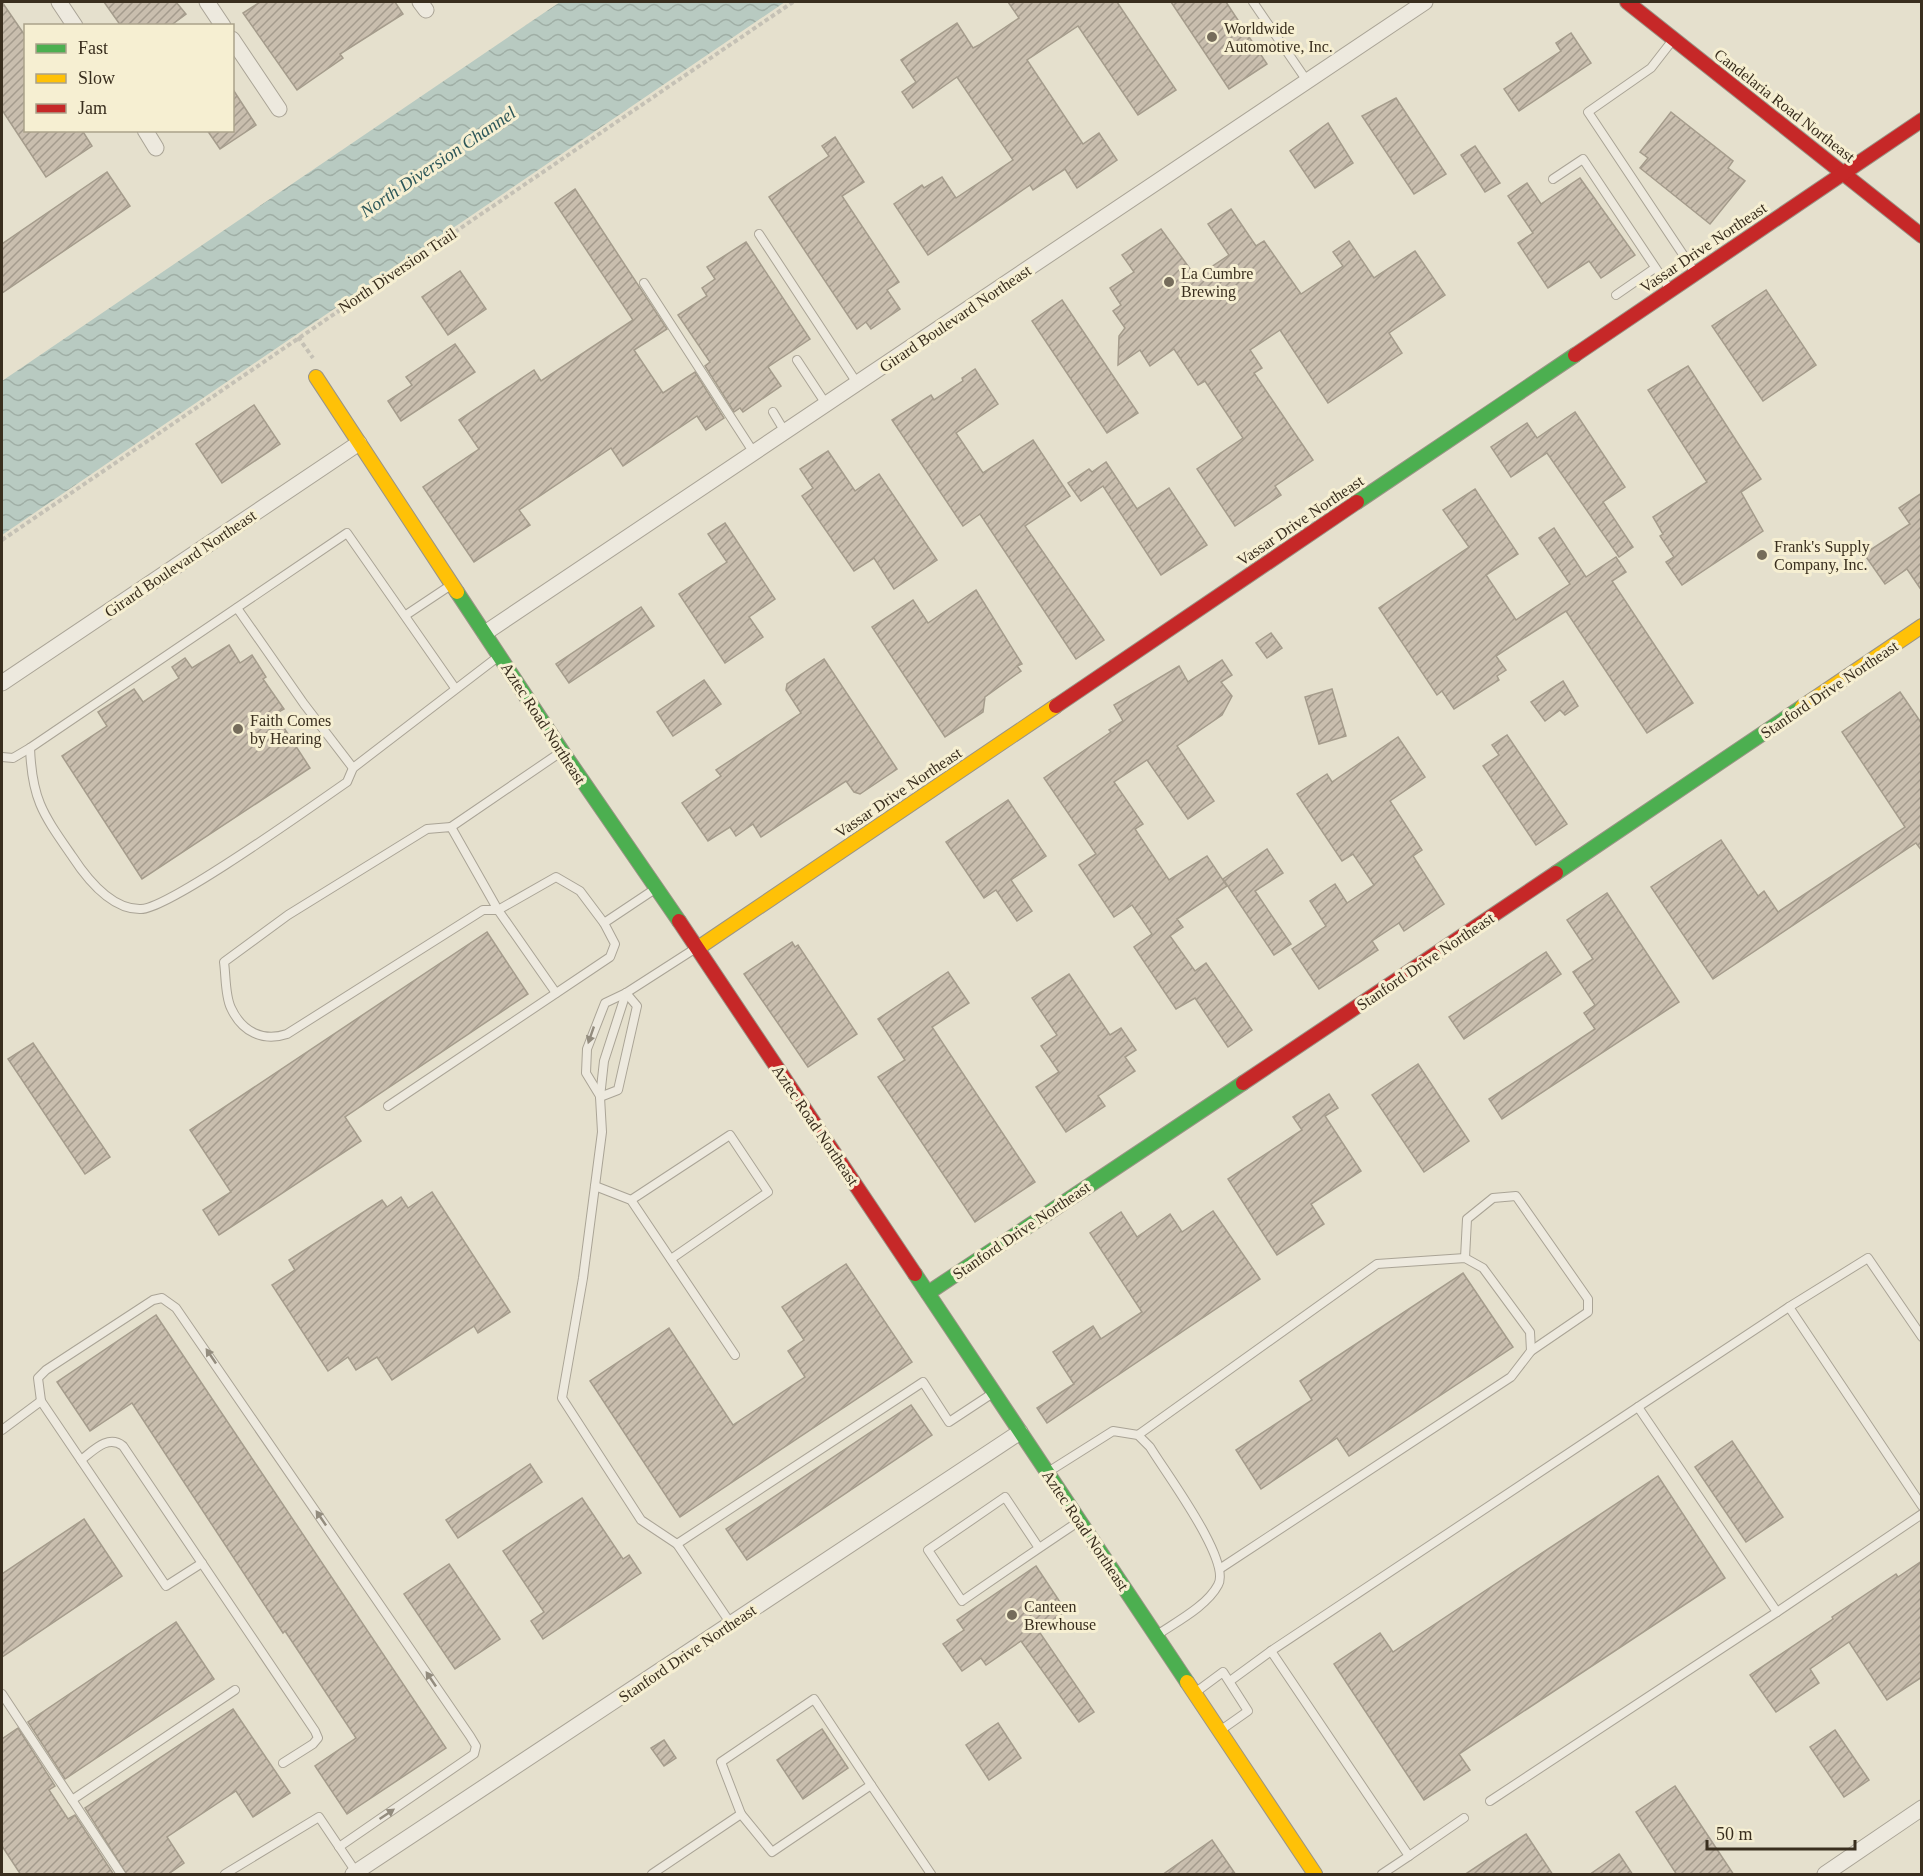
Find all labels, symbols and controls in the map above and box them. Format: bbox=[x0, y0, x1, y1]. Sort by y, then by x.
place label: Worldwide Automotive, Inc. bbox=[1224, 20, 1333, 55]
legend bbox=[24, 24, 234, 132]
marker: Worldwide Automotive, Inc. bbox=[1205, 30, 1219, 44]
text: Fast bbox=[78, 38, 108, 58]
street label: Candelaria Road Northeast bbox=[1711, 45, 1859, 166]
text: Slow bbox=[78, 68, 115, 88]
text: Jam bbox=[78, 98, 107, 118]
water label: North Diversion Channel bbox=[356, 103, 519, 222]
street label: Vassar Drive Northeast bbox=[1637, 199, 1770, 296]
street label: North Diversion Trail bbox=[335, 224, 460, 316]
street label: Girard Boulevard Northeast bbox=[876, 261, 1035, 375]
place label: La Cumbre Brewing bbox=[1181, 265, 1253, 301]
marker: La Cumbre Brewing bbox=[1162, 275, 1176, 289]
street label: Vassar Drive Northeast bbox=[1234, 472, 1367, 569]
street label: Girard Boulevard Northeast bbox=[101, 506, 260, 620]
place label: Frank's Supply Company, Inc. bbox=[1774, 538, 1870, 574]
marker: Frank's Supply Company, Inc. bbox=[1755, 548, 1769, 562]
street label: Stanford Drive Northeast bbox=[1757, 637, 1902, 742]
street label: Aztec Road Northeast bbox=[498, 659, 589, 788]
place label: Faith Comes by Hearing bbox=[250, 712, 331, 748]
marker: Faith Comes by Hearing bbox=[231, 722, 245, 736]
street label: Vassar Drive Northeast bbox=[832, 744, 965, 841]
street label: Stanford Drive Northeast bbox=[1353, 909, 1498, 1014]
one-way arrow bbox=[586, 1026, 596, 1044]
street label: Aztec Road Northeast bbox=[769, 1062, 862, 1189]
street label: Stanford Drive Northeast bbox=[949, 1178, 1094, 1283]
one-way arrow bbox=[205, 1349, 217, 1365]
street label: Aztec Road Northeast bbox=[1039, 1467, 1132, 1594]
one-way arrow bbox=[315, 1510, 327, 1526]
place label: Canteen Brewhouse bbox=[1024, 1598, 1096, 1633]
street label: Stanford Drive Northeast bbox=[615, 1601, 760, 1706]
marker: Canteen Brewhouse bbox=[1005, 1608, 1019, 1622]
one-way arrow bbox=[425, 1671, 437, 1687]
one-way arrow bbox=[379, 1808, 395, 1819]
scale bar bbox=[1707, 1813, 1856, 1851]
text: 50 m bbox=[1716, 1824, 1753, 1844]

